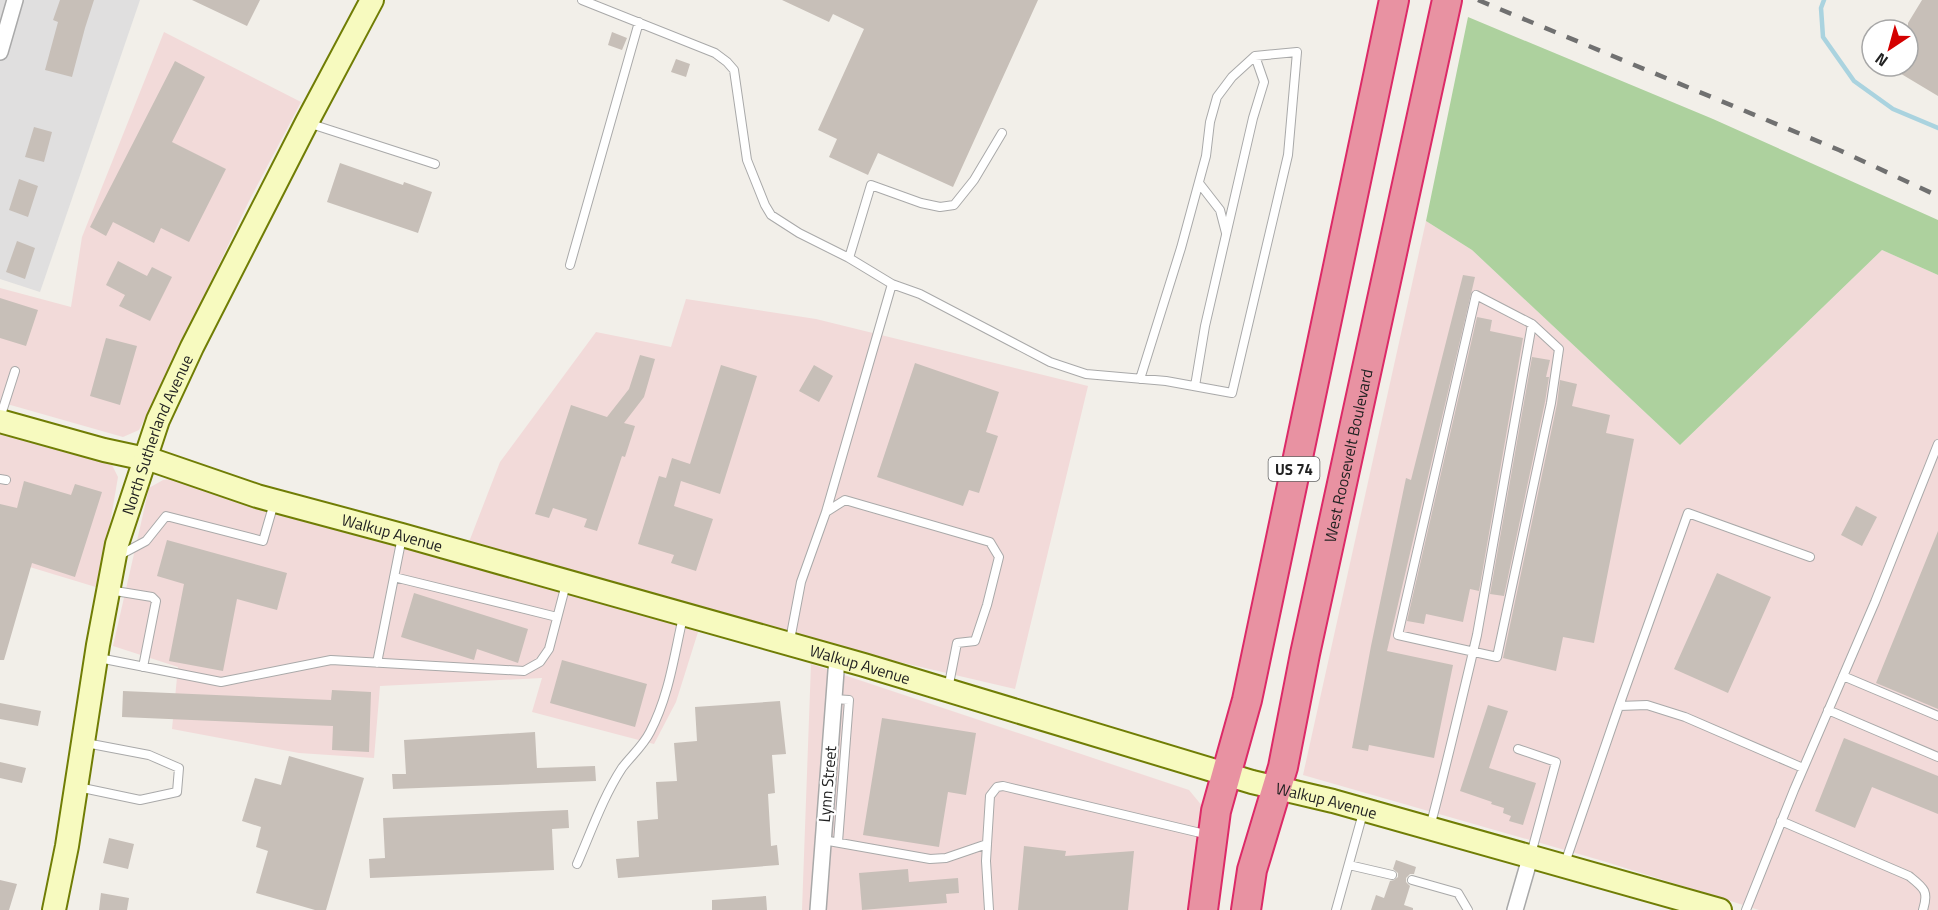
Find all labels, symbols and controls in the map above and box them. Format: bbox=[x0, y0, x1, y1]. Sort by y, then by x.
north arrow bbox=[1860, 18, 1920, 78]
text: N bbox=[1870, 47, 1893, 73]
street label: North Sutherland Avenue bbox=[116, 351, 199, 518]
street label: West Roosevelt Boulevard bbox=[1318, 367, 1379, 545]
road number: US 74 bbox=[1268, 457, 1320, 481]
street label: Walkup Avenue bbox=[339, 507, 446, 558]
street label: Walkup Avenue bbox=[807, 638, 913, 690]
street label: Lynn Street bbox=[812, 744, 842, 823]
street label: Walkup Avenue bbox=[1273, 776, 1380, 825]

